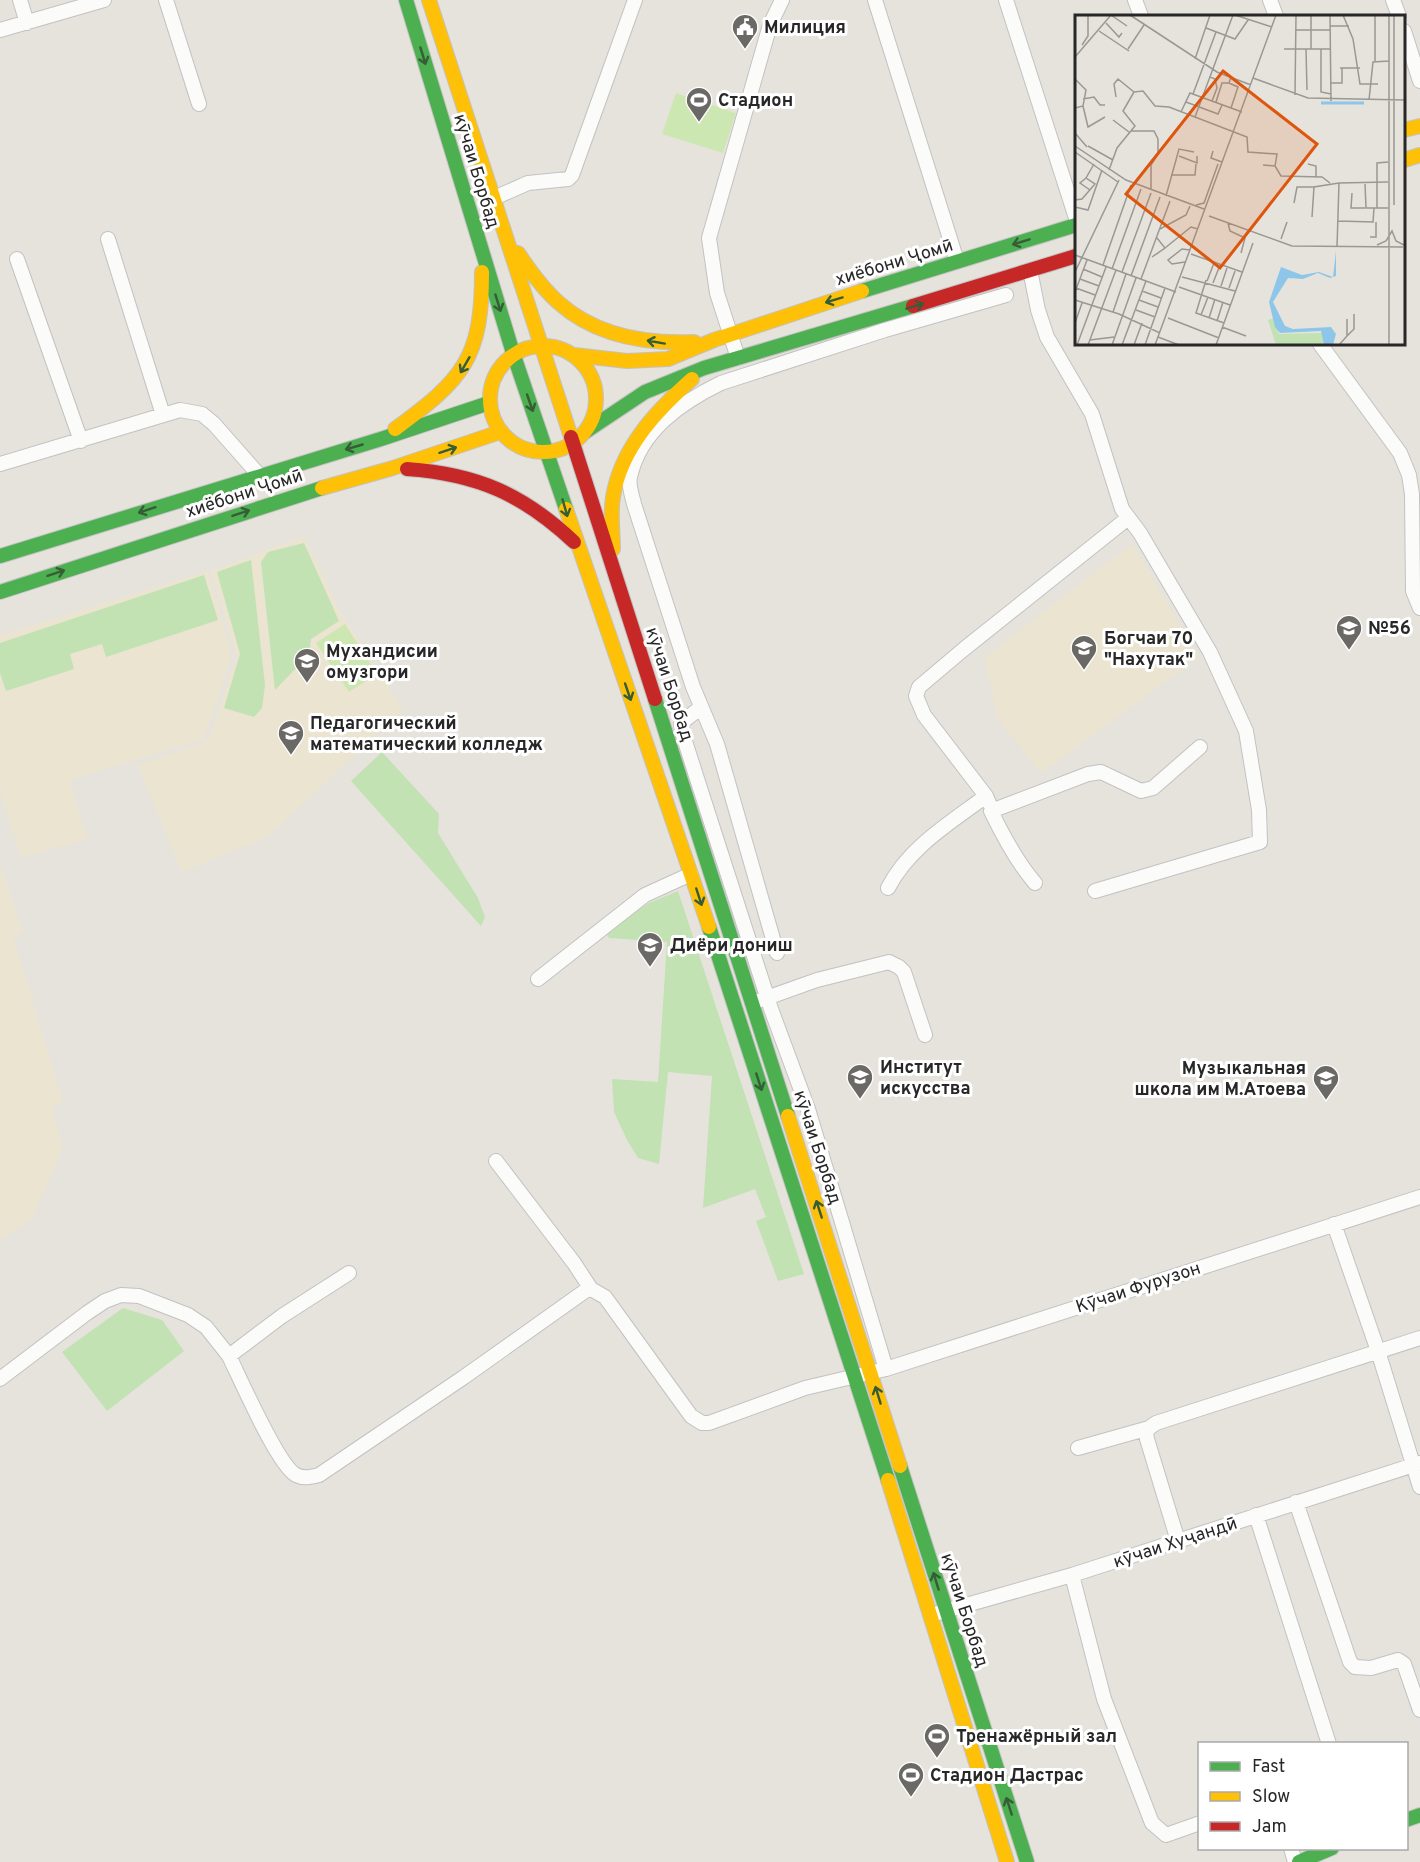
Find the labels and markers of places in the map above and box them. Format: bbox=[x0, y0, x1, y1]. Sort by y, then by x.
public building icon: Милиция bbox=[730, 12, 760, 50]
place label: Милиция bbox=[764, 17, 846, 40]
sports icon: Стадион bbox=[684, 85, 714, 123]
place label: Стадион bbox=[718, 90, 793, 113]
school or university icon: №56 bbox=[1334, 613, 1364, 651]
place label: №56 bbox=[1368, 618, 1411, 641]
place label: Богчаи 70 "Нахутак" bbox=[1104, 628, 1193, 672]
school or university icon: Богчаи 70 "Нахутак" bbox=[1069, 633, 1099, 671]
place label: Мухандисии омузгори bbox=[326, 641, 438, 685]
school or university icon: Мухандисии омузгори bbox=[292, 646, 322, 684]
place label: Педагогический математический колледж bbox=[310, 713, 543, 757]
school or university icon: Педагогический математический колледж bbox=[276, 718, 306, 756]
school or university icon: Диёри дониш bbox=[635, 930, 665, 968]
place label: Диёри дониш bbox=[670, 935, 793, 958]
place label: Институт искусства bbox=[880, 1057, 971, 1101]
place label: Музыкальная школа им М.Атоева bbox=[1134, 1058, 1306, 1102]
school or university icon: Институт искусства bbox=[845, 1062, 875, 1100]
school or university icon: Музыкальная школа им М.Атоева bbox=[1311, 1063, 1341, 1101]
sports icon: Тренажёрный зал bbox=[922, 1721, 952, 1759]
place label: Тренажёрный зал bbox=[956, 1726, 1117, 1749]
sports icon: Стадион Дастрас bbox=[896, 1760, 926, 1798]
place label: Стадион Дастрас bbox=[930, 1765, 1084, 1788]

